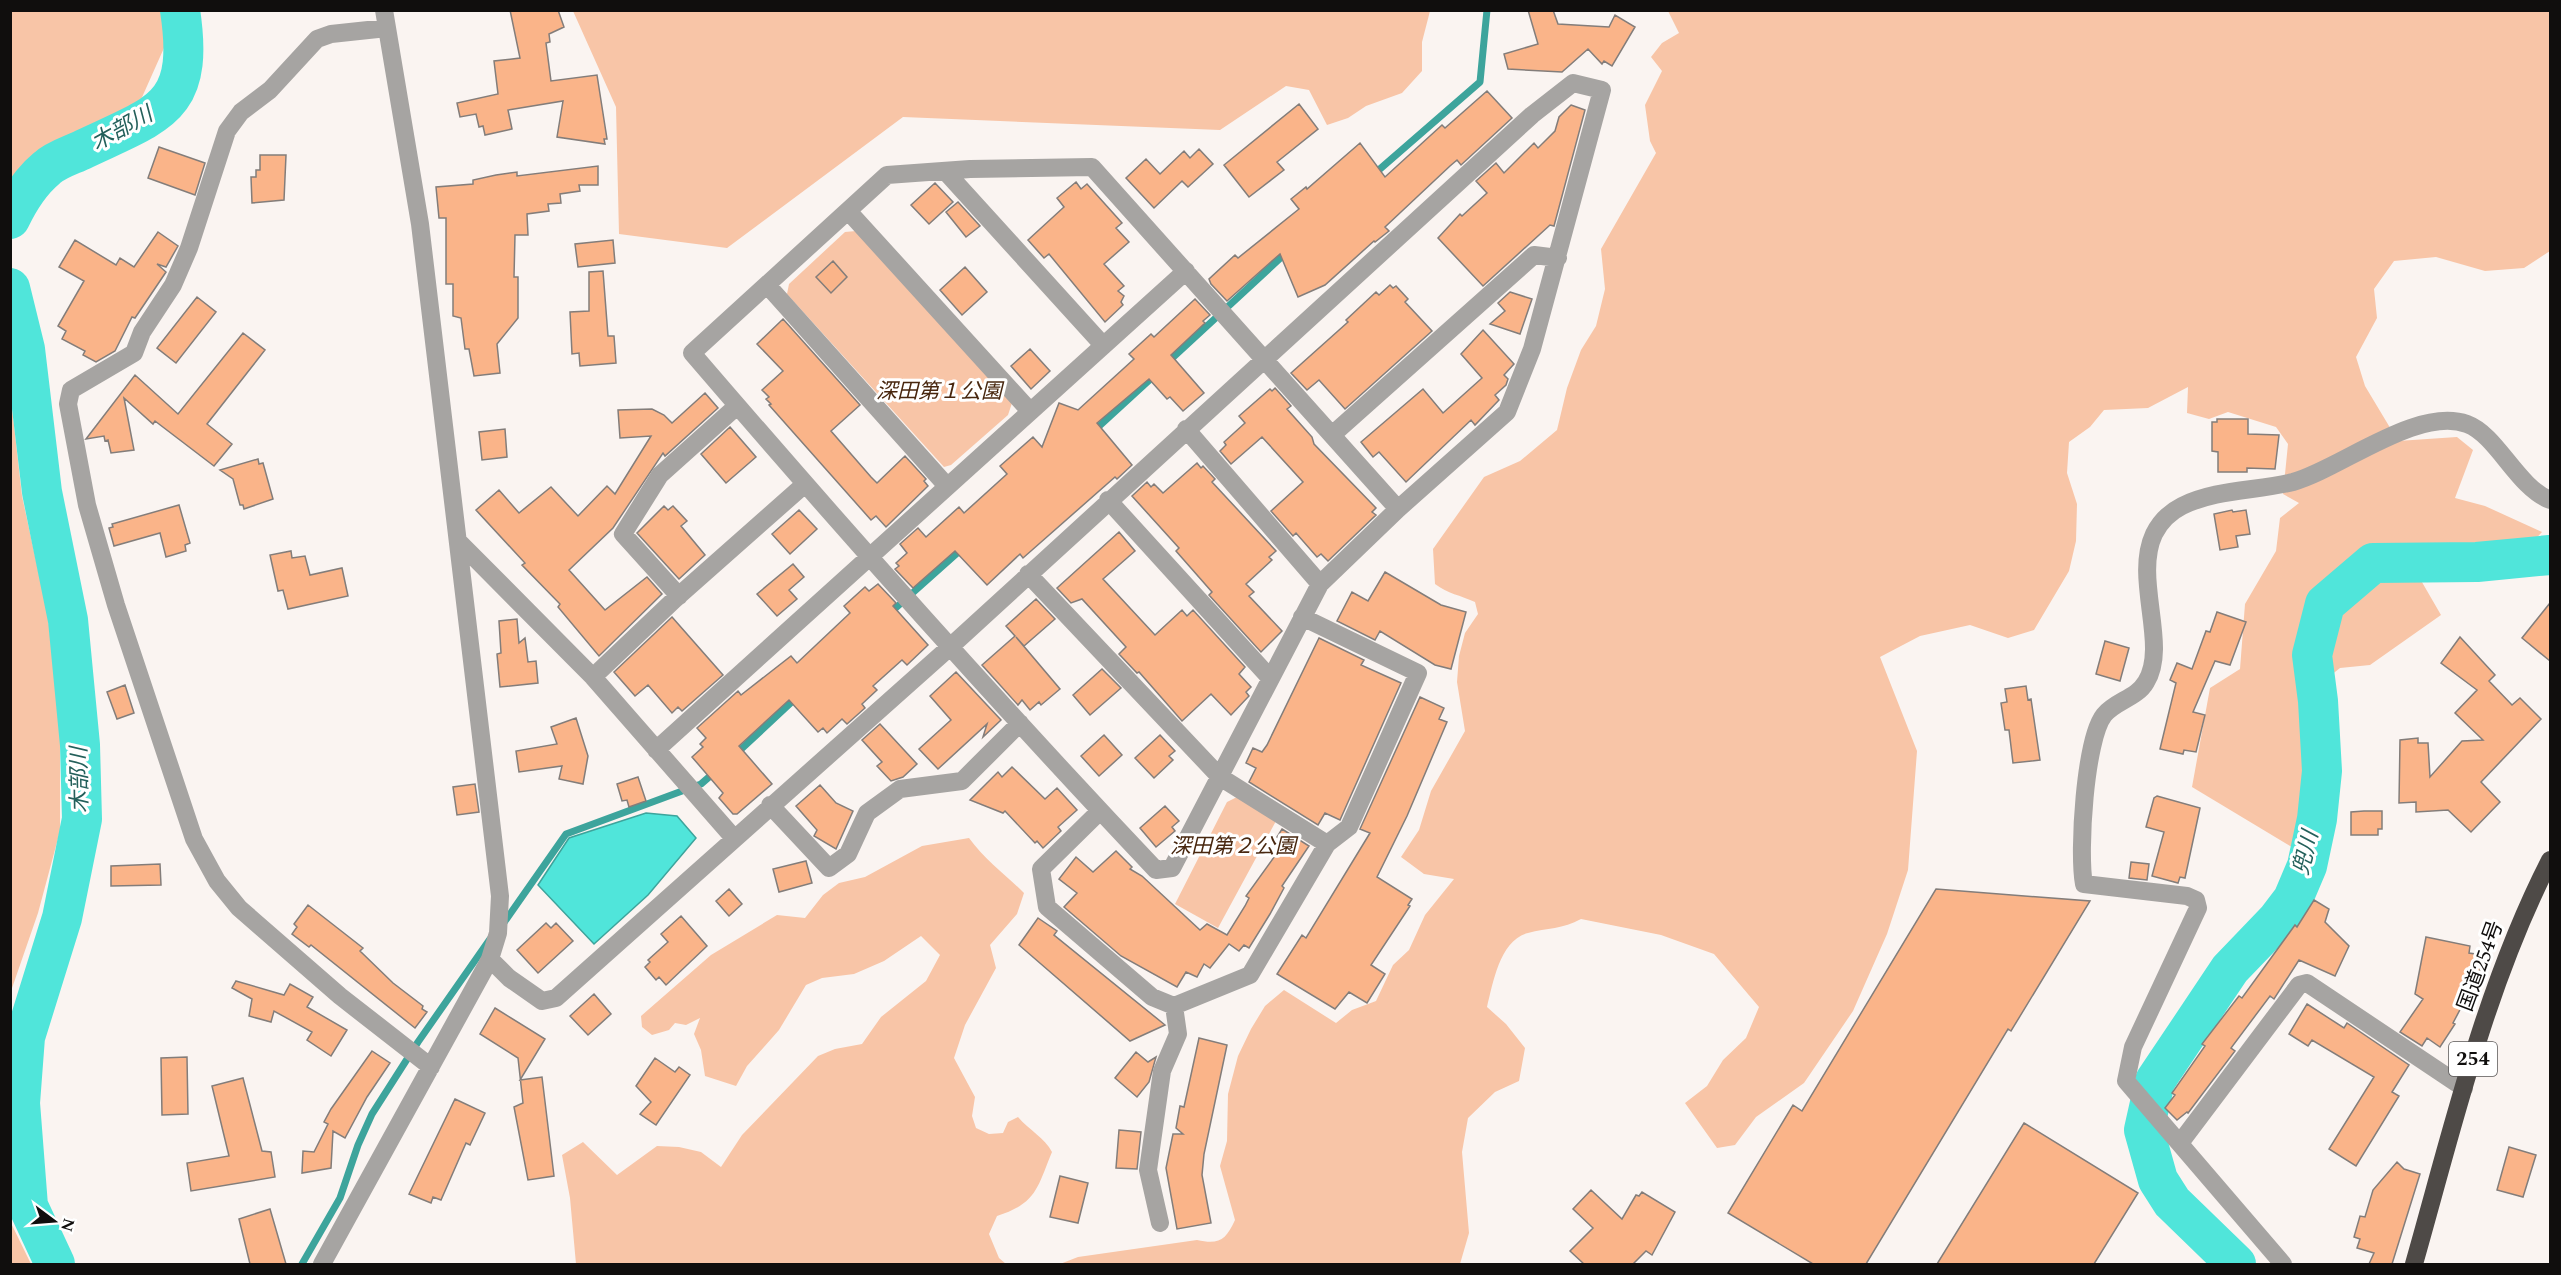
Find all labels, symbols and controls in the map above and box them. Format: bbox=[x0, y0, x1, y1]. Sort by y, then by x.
water label: 木部川 bbox=[85, 98, 161, 159]
park label: 深田第１公園 bbox=[876, 376, 1005, 408]
water label: 木部川 bbox=[63, 745, 97, 813]
water label: 兜川 bbox=[2285, 826, 2328, 878]
park label: 深田第２公園 bbox=[1170, 831, 1299, 863]
street label: 国道254号 bbox=[2450, 916, 2512, 1016]
road number: 254 bbox=[2449, 1042, 2497, 1076]
north arrow bbox=[24, 1191, 84, 1251]
text: N bbox=[54, 1215, 81, 1234]

